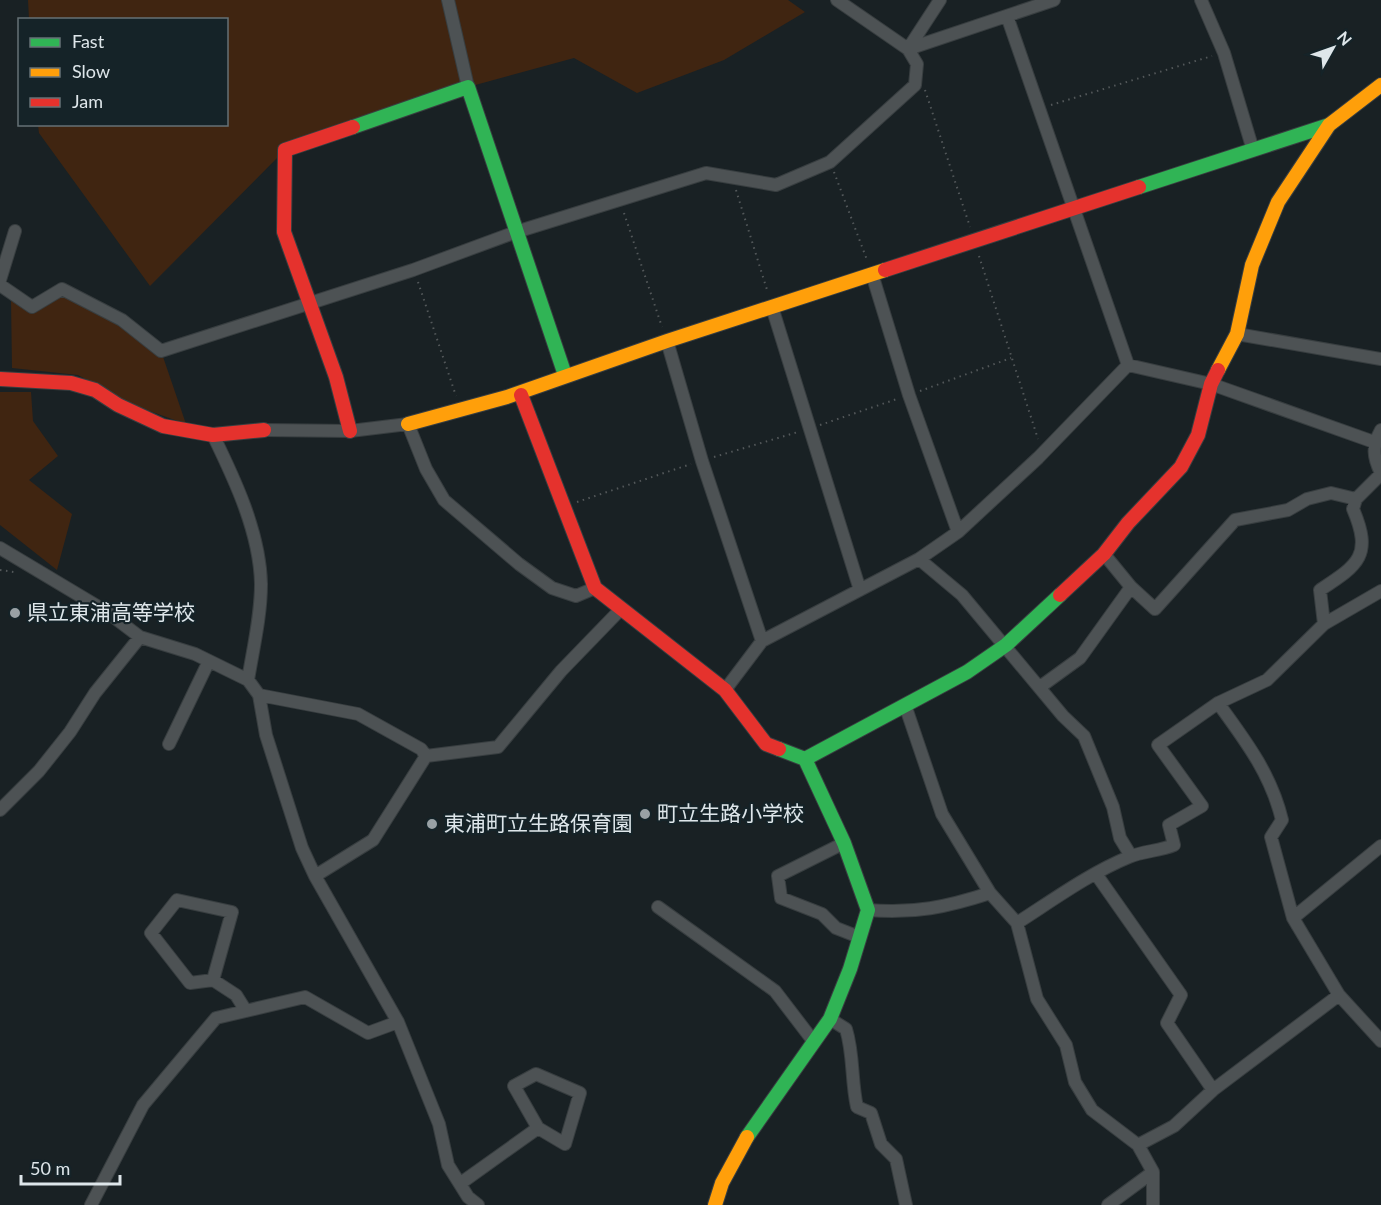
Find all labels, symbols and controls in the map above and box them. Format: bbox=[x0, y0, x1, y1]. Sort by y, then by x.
legend bbox=[18, 18, 228, 126]
north arrow bbox=[1303, 18, 1363, 78]
text: N bbox=[1334, 27, 1356, 49]
text: Fast bbox=[72, 30, 105, 52]
text: Slow bbox=[72, 60, 110, 82]
text: Jam bbox=[72, 90, 103, 112]
place label: 県立東浦高等学校 bbox=[27, 599, 195, 624]
marker: 県立東浦高等学校 bbox=[8, 606, 22, 620]
place label: 町立生路小学校 bbox=[657, 800, 804, 825]
marker: 町立生路小学校 bbox=[638, 807, 652, 821]
place label: 東浦町立生路保育園 bbox=[444, 810, 633, 835]
marker: 東浦町立生路保育園 bbox=[425, 817, 439, 831]
scale bar bbox=[21, 1148, 120, 1186]
text: 50 m bbox=[30, 1157, 70, 1179]

